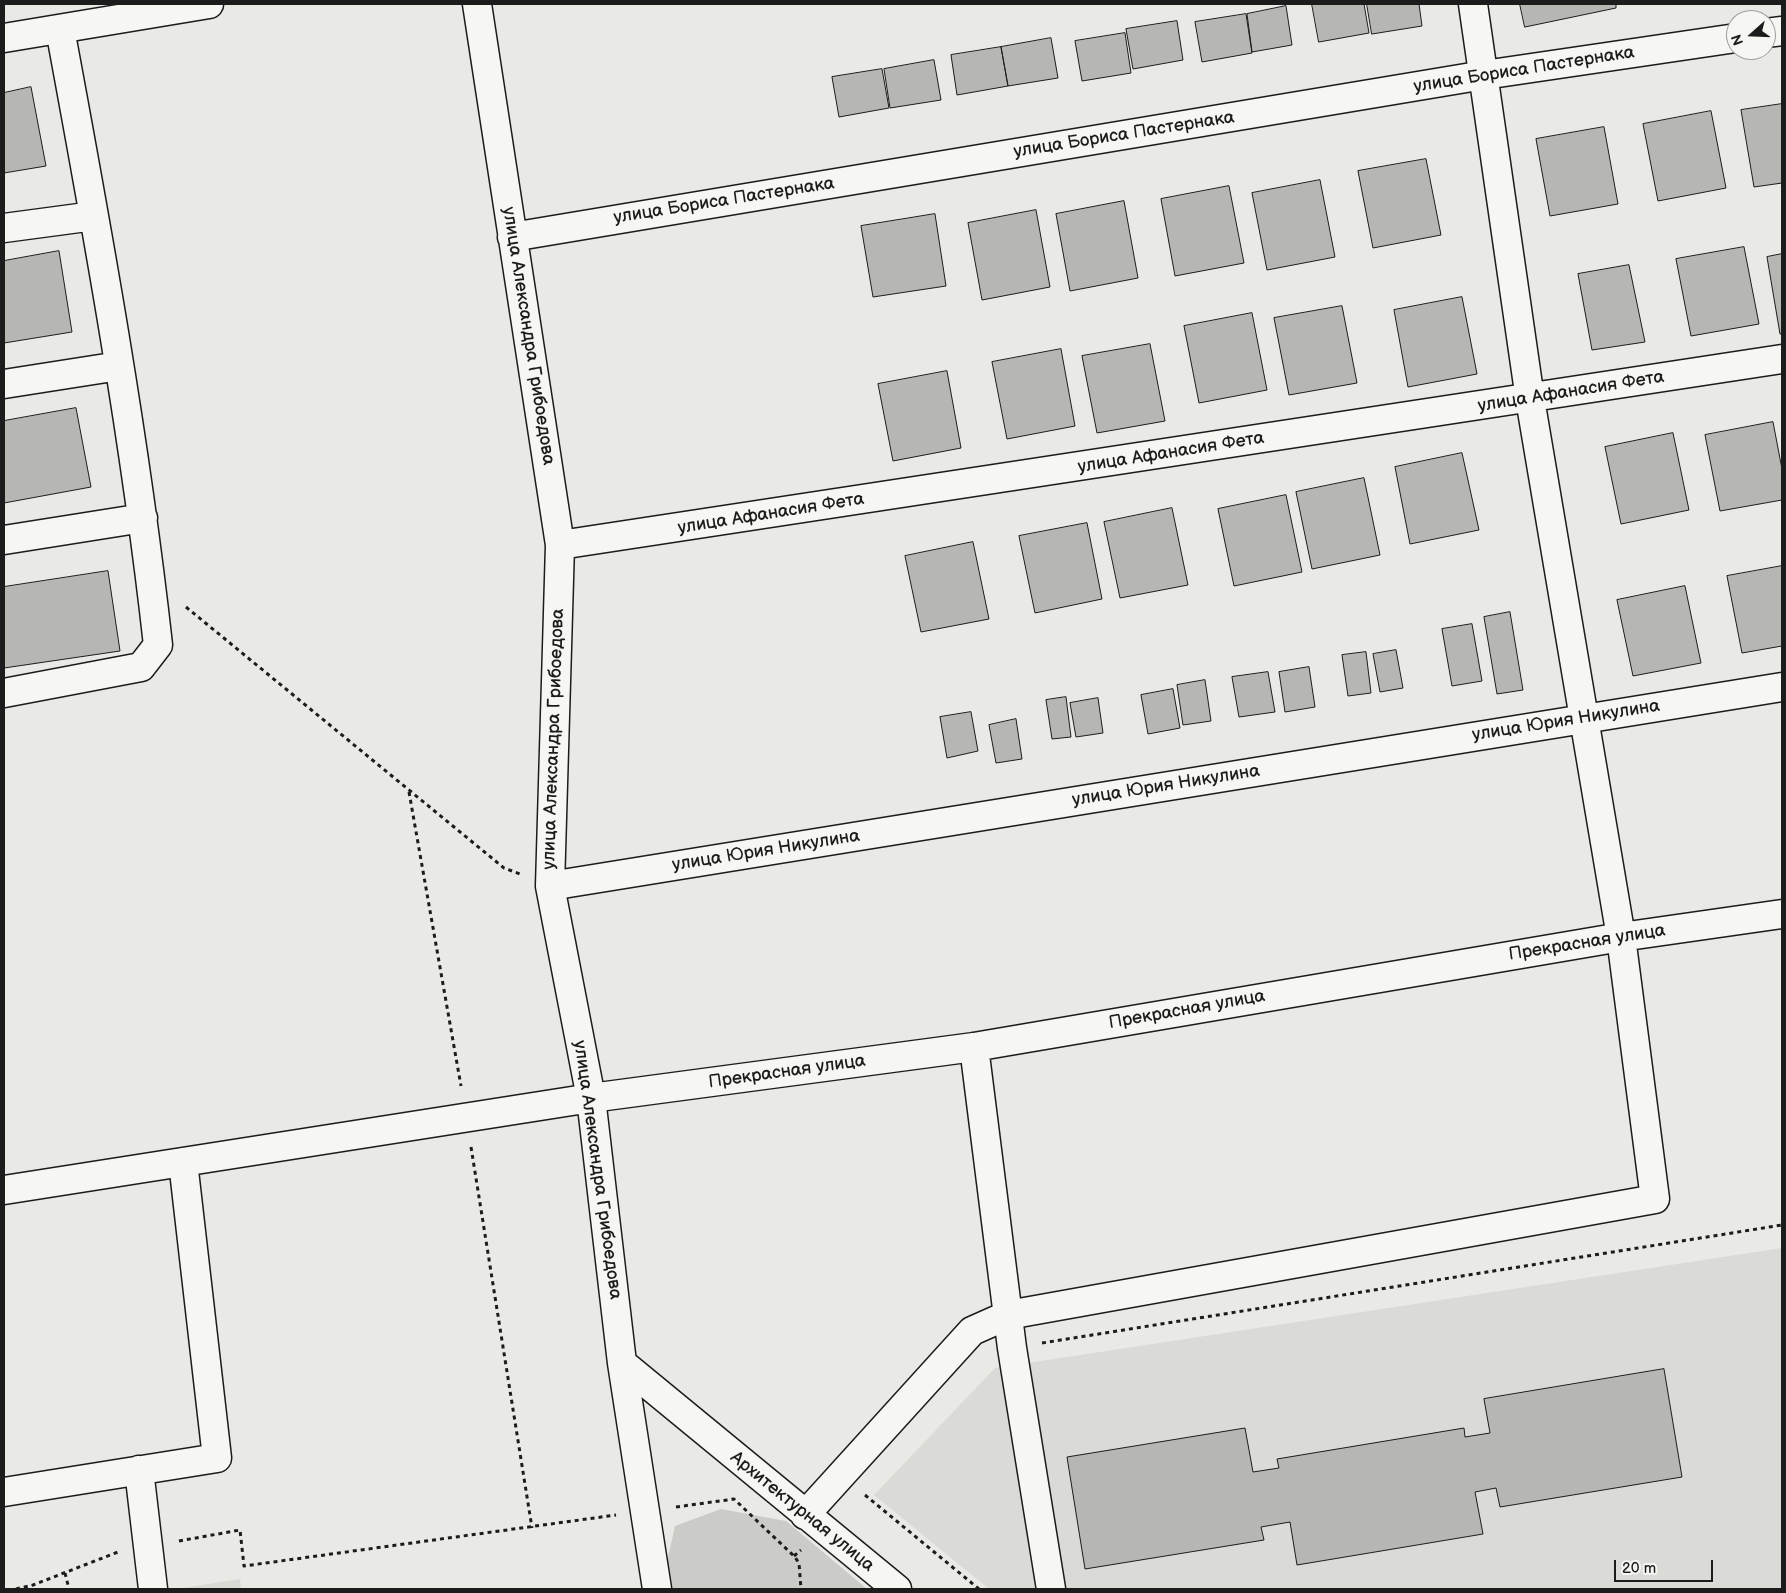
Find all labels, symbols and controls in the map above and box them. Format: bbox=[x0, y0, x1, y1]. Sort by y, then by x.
north arrow bbox=[1726, 10, 1776, 60]
text: N bbox=[1728, 32, 1747, 48]
street label: улица Бориса Пастернака bbox=[1412, 42, 1636, 98]
street label: улица Бориса Пастернака bbox=[1012, 107, 1236, 163]
street label: улица Бориса Пастернака bbox=[612, 173, 836, 229]
street label: улица Александра Грибоедова bbox=[497, 205, 559, 467]
street label: улица Афанасия Фета bbox=[1476, 367, 1666, 417]
street label: улица Афанасия Фета bbox=[1076, 428, 1266, 478]
street label: улица Афанасия Фета bbox=[676, 489, 866, 539]
street label: улица Александра Грибоедова bbox=[539, 608, 569, 870]
street label: улица Юрия Никулина bbox=[1471, 695, 1661, 747]
street label: улица Юрия Никулина bbox=[1071, 760, 1261, 812]
street label: улица Юрия Никулина bbox=[671, 825, 861, 877]
street label: Прекрасная улица bbox=[1507, 920, 1667, 966]
street label: Прекрасная улица bbox=[1107, 986, 1267, 1034]
street label: улица Александра Грибоедова bbox=[568, 1039, 626, 1301]
street label: Прекрасная улица bbox=[707, 1050, 867, 1094]
street label: Архитектурная улица bbox=[726, 1447, 878, 1577]
scale bar bbox=[1616, 1550, 1715, 1582]
text: 20 m bbox=[1622, 1559, 1656, 1578]

